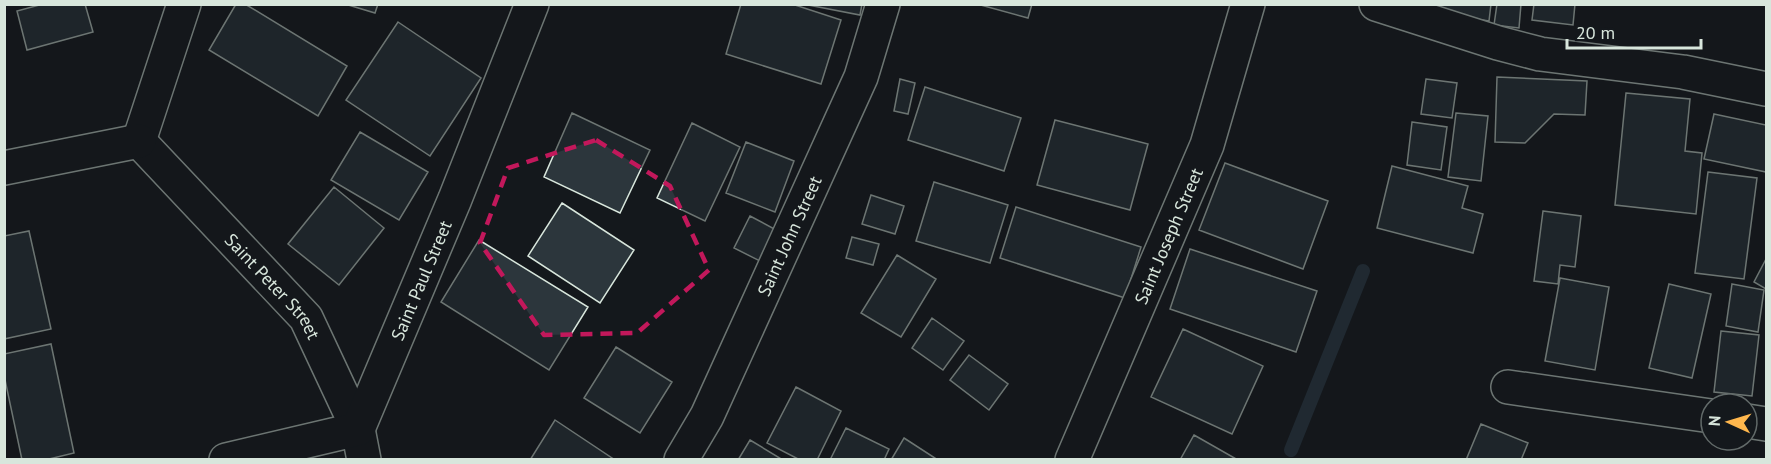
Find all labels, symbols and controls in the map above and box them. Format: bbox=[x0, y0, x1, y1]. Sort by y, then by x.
scale bar bbox=[1567, 12, 1700, 50]
text: 20 m bbox=[1576, 21, 1615, 44]
street label: Saint Joseph Street bbox=[1129, 164, 1207, 307]
street label: Saint John Street bbox=[752, 172, 826, 300]
street label: Saint Paul Street bbox=[385, 217, 456, 344]
street label: Saint Peter Street bbox=[220, 228, 326, 343]
north arrow bbox=[1699, 392, 1759, 452]
text: N bbox=[1704, 415, 1724, 427]

